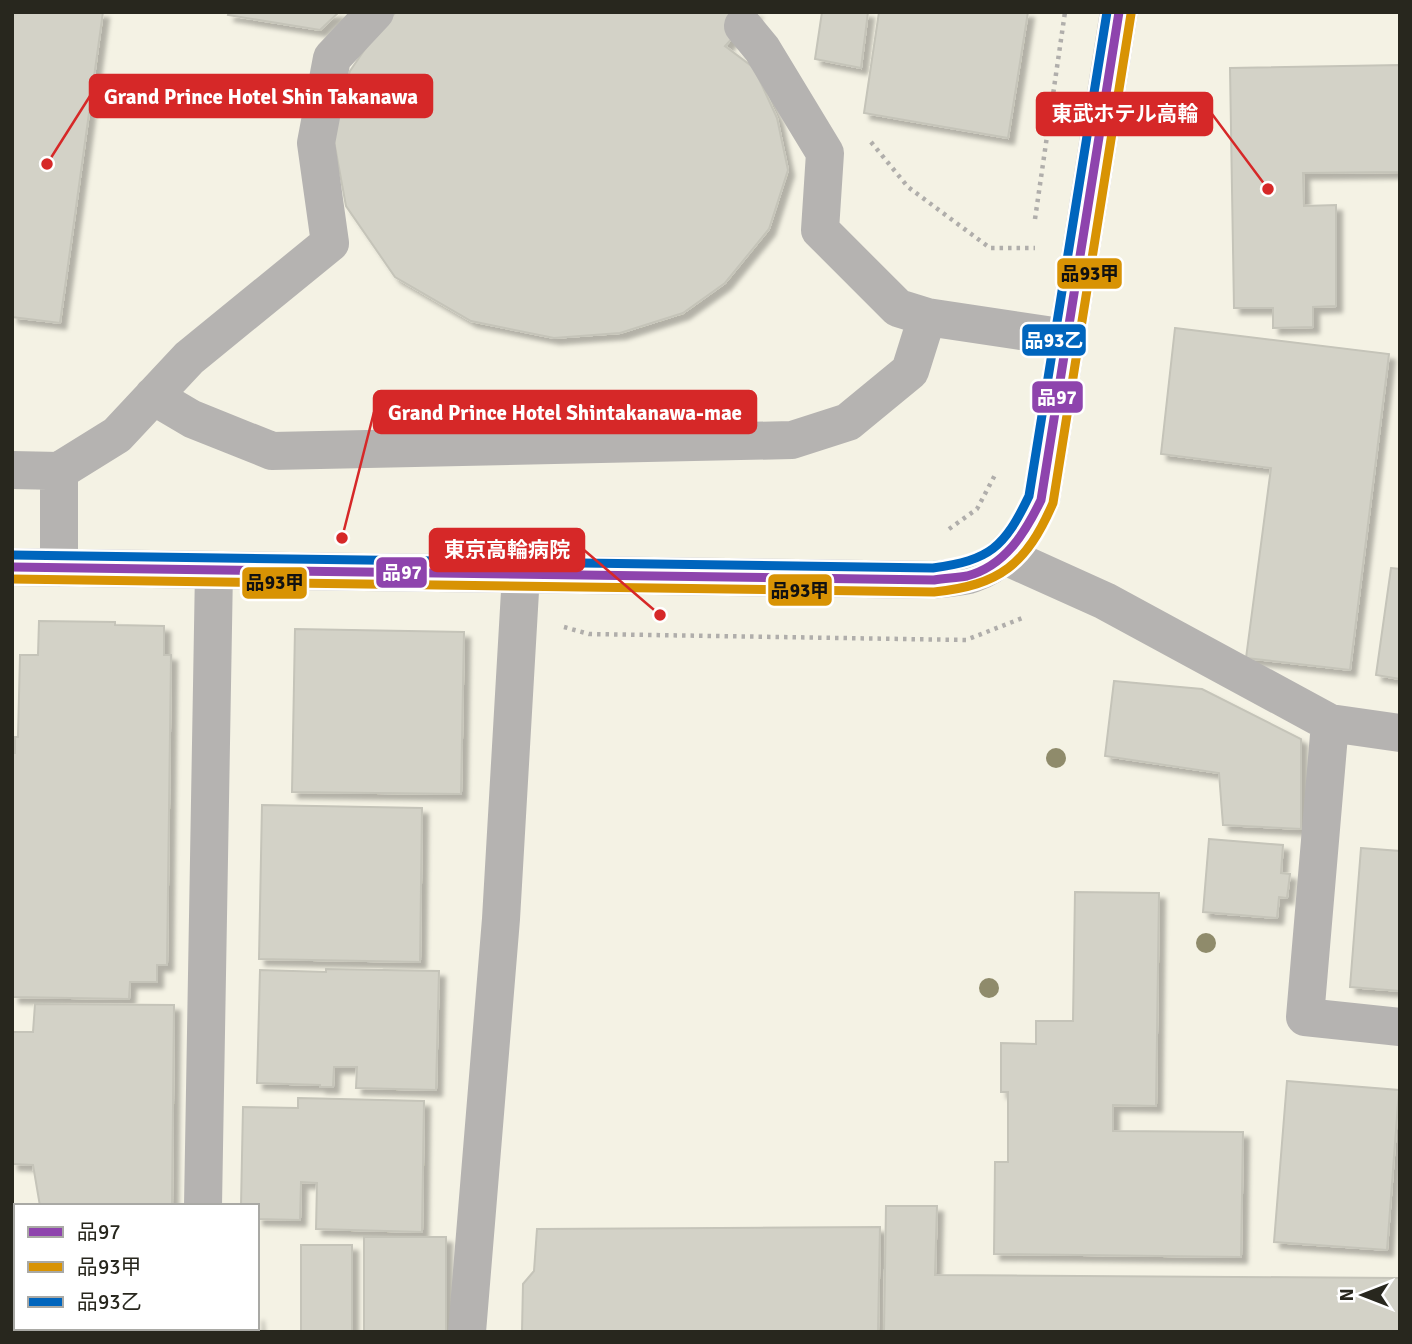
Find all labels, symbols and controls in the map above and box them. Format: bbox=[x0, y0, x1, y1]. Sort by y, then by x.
callout: Grand Prince Hotel Shin Takanawa bbox=[90, 75, 432, 117]
text: Grand Prince Hotel Shin Takanawa bbox=[104, 84, 418, 110]
callout: 東武ホテル高輪 bbox=[1037, 93, 1212, 135]
text: 東武ホテル高輪 bbox=[1052, 101, 1199, 127]
line badge: 品93甲 bbox=[1056, 257, 1123, 290]
text: 品93甲 bbox=[1061, 262, 1119, 286]
line badge: 品93乙 bbox=[1021, 323, 1087, 357]
text: 品93乙 bbox=[1025, 329, 1083, 353]
line badge: 品97 bbox=[1031, 380, 1084, 414]
text: 品97 bbox=[1037, 386, 1077, 410]
callout: Grand Prince Hotel Shintakanawa-mae bbox=[374, 391, 756, 433]
text: Grand Prince Hotel Shintakanawa-mae bbox=[388, 400, 742, 426]
callout: 東京高輪病院 bbox=[430, 529, 584, 571]
text: 東京高輪病院 bbox=[444, 537, 570, 563]
line badge: 品97 bbox=[375, 556, 428, 589]
text: 品97 bbox=[382, 561, 422, 585]
line badge: 品93甲 bbox=[241, 566, 308, 600]
text: 品93甲 bbox=[246, 571, 304, 595]
line badge: 品93甲 bbox=[767, 573, 833, 607]
text: 品93甲 bbox=[771, 579, 829, 603]
legend bbox=[14, 1204, 259, 1330]
text: 品97 bbox=[77, 1219, 121, 1245]
text: 品93甲 bbox=[77, 1254, 142, 1280]
north arrow bbox=[1328, 1260, 1398, 1330]
text: N bbox=[1335, 1288, 1359, 1302]
text: 品93乙 bbox=[77, 1289, 142, 1315]

